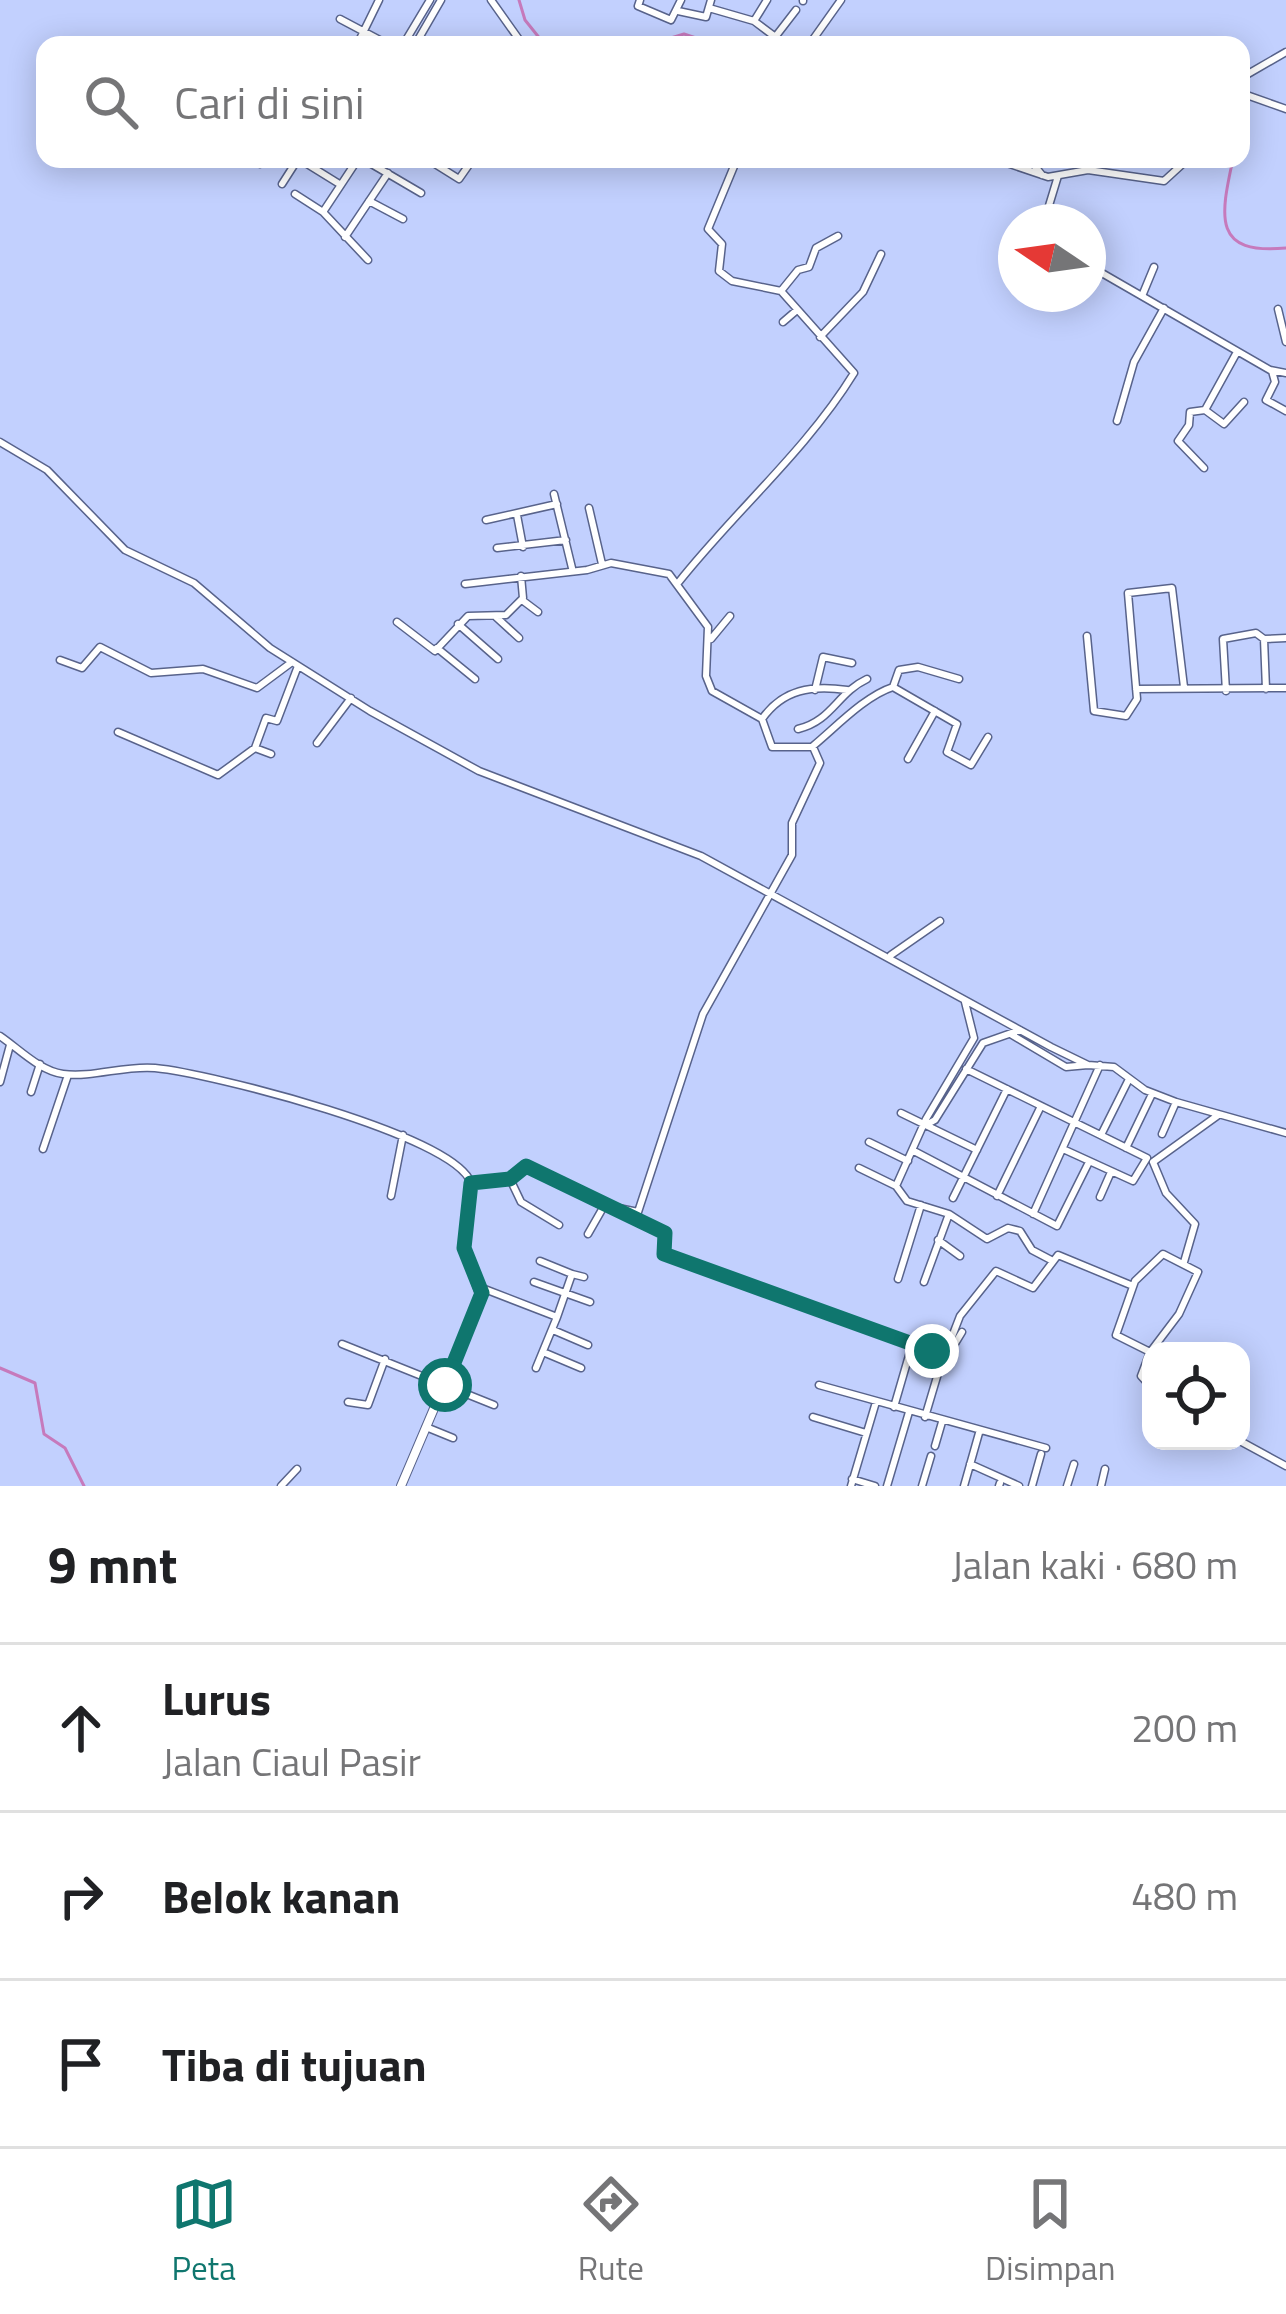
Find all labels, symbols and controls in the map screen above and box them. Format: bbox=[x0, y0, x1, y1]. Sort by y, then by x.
search box bbox=[36, 36, 1250, 168]
text: Cari di sini bbox=[174, 68, 365, 136]
icon: search bbox=[78, 69, 144, 135]
north arrow bbox=[998, 204, 1106, 312]
route end bbox=[905, 1324, 959, 1378]
map controls bbox=[1142, 1342, 1250, 1450]
button: locate bbox=[1142, 1342, 1250, 1450]
route start bbox=[418, 1358, 472, 1412]
text: 9 mnt bbox=[48, 1525, 177, 1603]
text: Jalan kaki · 680 m bbox=[951, 1535, 1238, 1594]
text: Lurus bbox=[162, 1664, 271, 1732]
icon: ahead bbox=[48, 1695, 114, 1761]
text: 200 m bbox=[1131, 1698, 1238, 1757]
text: Jalan Ciaul Pasir bbox=[162, 1732, 421, 1791]
text: Belok kanan bbox=[162, 1862, 400, 1930]
icon: right bbox=[48, 1863, 114, 1929]
text: 480 m bbox=[1131, 1866, 1238, 1925]
text: Tiba di tujuan bbox=[162, 2030, 427, 2098]
icon: arrive bbox=[48, 2031, 114, 2097]
tab: Peta bbox=[171, 2171, 237, 2293]
tab: Rute bbox=[578, 2171, 644, 2293]
tab: Disimpan bbox=[985, 2171, 1115, 2293]

